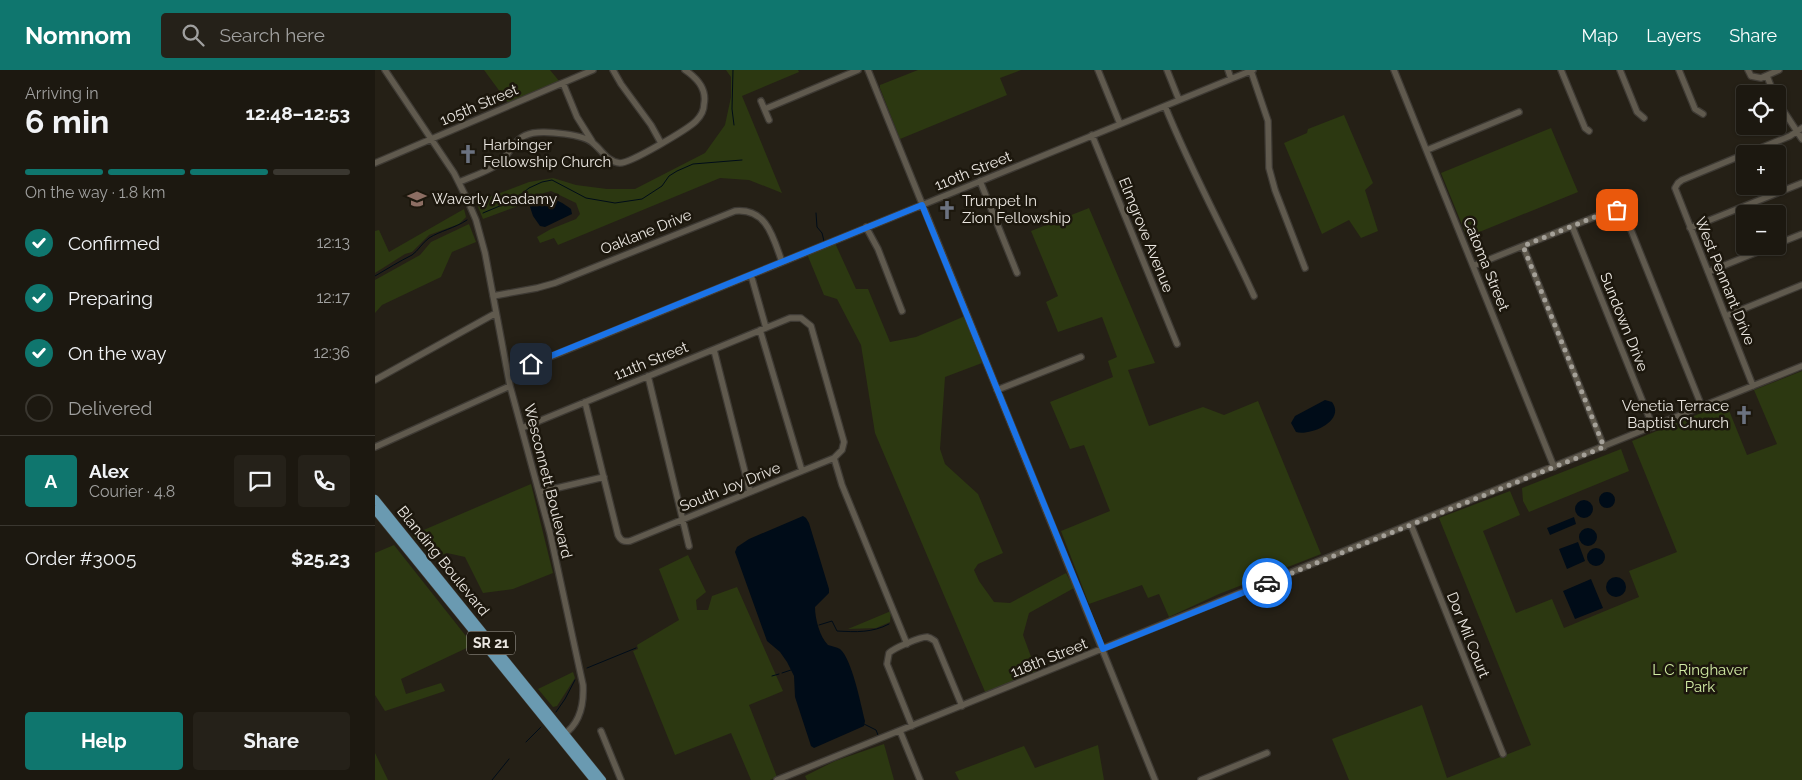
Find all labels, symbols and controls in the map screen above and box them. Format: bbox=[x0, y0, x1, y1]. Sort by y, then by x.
search box bbox=[161, 13, 511, 58]
text: Nomnom bbox=[25, 21, 131, 50]
icon: search bbox=[179, 21, 207, 49]
text: Search here bbox=[219, 24, 325, 46]
text: Map bbox=[1582, 25, 1618, 46]
text: Layers bbox=[1646, 25, 1701, 46]
text: Share bbox=[1729, 25, 1777, 46]
street label: 105th Street bbox=[437, 81, 521, 129]
text: Arriving in bbox=[25, 84, 99, 103]
map controls bbox=[1736, 85, 1786, 255]
button: locate bbox=[1736, 85, 1786, 135]
text: 12:48–12:53 bbox=[245, 102, 350, 124]
text: 6 min bbox=[25, 103, 109, 140]
place label: Harbinger Fellowship Church bbox=[483, 136, 611, 171]
church icon: Harbinger Fellowship Church bbox=[457, 143, 479, 165]
button: + bbox=[1736, 145, 1786, 195]
street label: 110th Street bbox=[932, 147, 1014, 195]
street label: Elmgrove Avenue bbox=[1115, 175, 1177, 295]
text: On the way · 1.8 km bbox=[25, 183, 165, 202]
school or university icon: Waverly Acadamy bbox=[406, 188, 428, 210]
pin bbox=[1596, 189, 1638, 231]
place label: Waverly Acadamy bbox=[432, 190, 557, 208]
place label: Trumpet In Zion Fellowship bbox=[962, 192, 1071, 227]
icon: bag bbox=[1603, 196, 1631, 224]
church icon: Trumpet In Zion Fellowship bbox=[936, 199, 958, 221]
street label: Oaklane Drive bbox=[598, 205, 694, 258]
button: − bbox=[1736, 205, 1786, 255]
street label: Catoma Street bbox=[1459, 214, 1513, 314]
street label: West Pennant Drive bbox=[1691, 214, 1759, 348]
icon: check bbox=[25, 229, 53, 257]
text: Confirmed bbox=[68, 232, 160, 254]
text: 12:13 bbox=[316, 233, 350, 252]
street label: Sundown Drive bbox=[1596, 270, 1652, 374]
icon: check bbox=[25, 284, 53, 312]
text: Preparing bbox=[68, 287, 153, 309]
text: 12:17 bbox=[316, 288, 350, 307]
street label: 111th Street bbox=[611, 338, 691, 384]
icon: check bbox=[25, 339, 53, 367]
text: On the way bbox=[68, 342, 167, 364]
text: 12:36 bbox=[314, 343, 350, 362]
pin bbox=[510, 343, 552, 385]
icon: home bbox=[517, 350, 545, 378]
text: Delivered bbox=[68, 397, 152, 419]
place label: Venetia Terrace Baptist Church bbox=[1622, 397, 1729, 432]
street label: Wesconnett Boulevard bbox=[520, 402, 576, 560]
church icon: Venetia Terrace Baptist Church bbox=[1733, 404, 1755, 426]
button: chat bbox=[234, 455, 286, 507]
button: phone bbox=[298, 455, 350, 507]
street label: South Joy Drive bbox=[677, 459, 783, 515]
text: Alex bbox=[89, 460, 129, 482]
text: A bbox=[45, 470, 57, 492]
text: Courier · 4.8 bbox=[89, 482, 175, 501]
street label: Blanding Boulevard bbox=[393, 502, 493, 620]
text: Order #3005 bbox=[25, 547, 136, 569]
text: $25.23 bbox=[291, 547, 350, 569]
courier bbox=[1242, 558, 1292, 608]
icon: car bbox=[1253, 569, 1281, 597]
street label: Dor Mil Court bbox=[1443, 590, 1493, 680]
road number: SR 21 bbox=[467, 632, 515, 654]
street label: 118th Street bbox=[1008, 634, 1090, 682]
park label: L C Ringhaver Park bbox=[1652, 661, 1749, 696]
button: Help bbox=[25, 712, 183, 770]
button: Share bbox=[193, 712, 350, 770]

